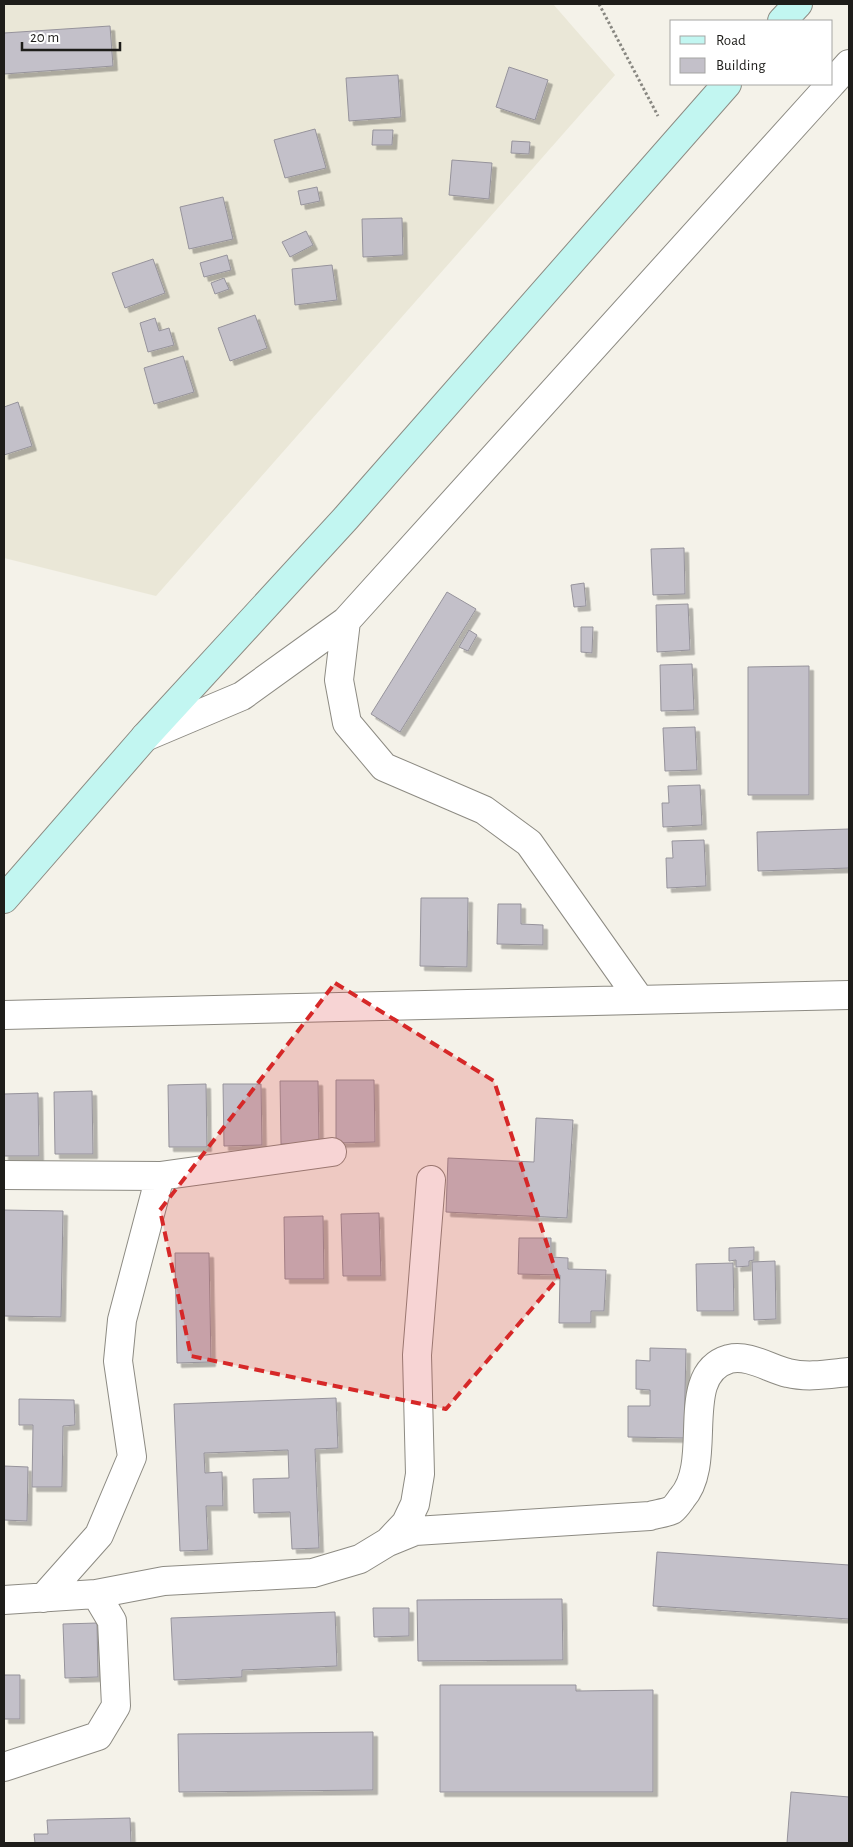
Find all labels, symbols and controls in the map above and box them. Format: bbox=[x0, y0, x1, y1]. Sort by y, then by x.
scale bar bbox=[22, 20, 120, 52]
legend bbox=[670, 20, 833, 85]
text: 20 m bbox=[30, 30, 59, 45]
text: Road bbox=[716, 33, 746, 48]
text: Building bbox=[716, 58, 766, 73]

